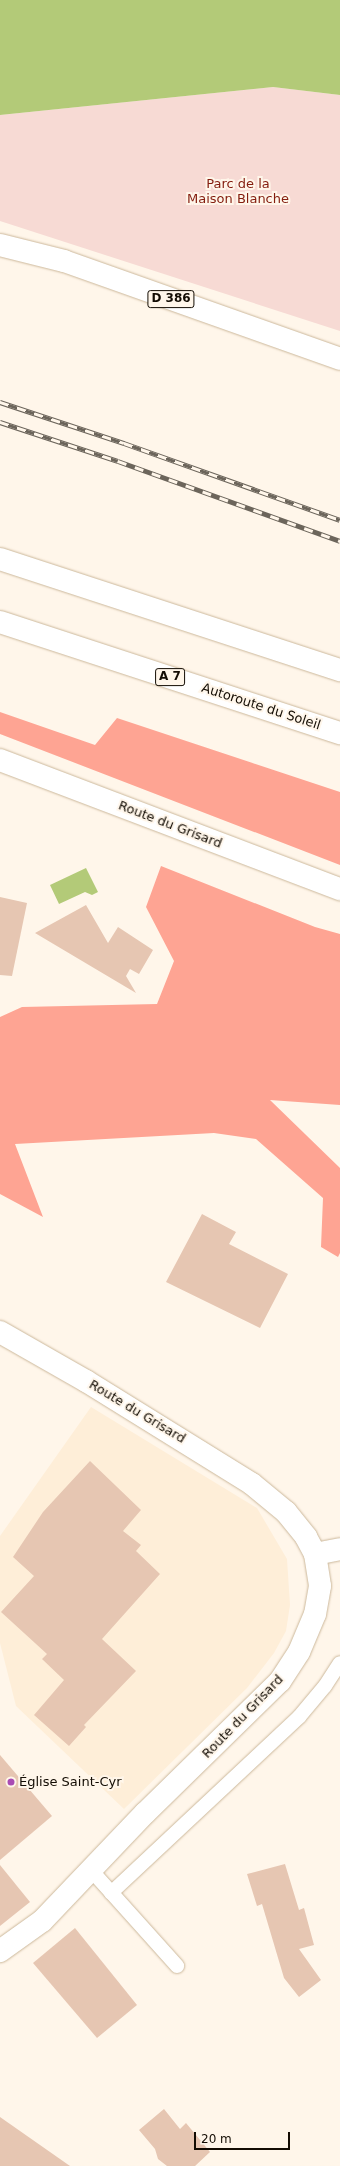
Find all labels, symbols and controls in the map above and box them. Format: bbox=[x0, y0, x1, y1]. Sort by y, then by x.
park label: Parc de la Maison Blanche bbox=[187, 177, 289, 208]
road number: D 386 bbox=[147, 289, 195, 309]
road number: A 7 bbox=[155, 667, 185, 687]
street label: Autoroute du Soleil bbox=[199, 680, 323, 734]
street label: Route du Grisard bbox=[116, 798, 224, 852]
street label: Route du Grisard bbox=[86, 1377, 188, 1447]
street label: Route du Grisard bbox=[199, 1672, 287, 1762]
place label: Église Saint-Cyr bbox=[19, 1774, 122, 1790]
marker: Église Saint-Cyr bbox=[6, 1777, 16, 1787]
scale bar bbox=[196, 2124, 292, 2150]
text: 20 m bbox=[201, 2132, 232, 2146]

